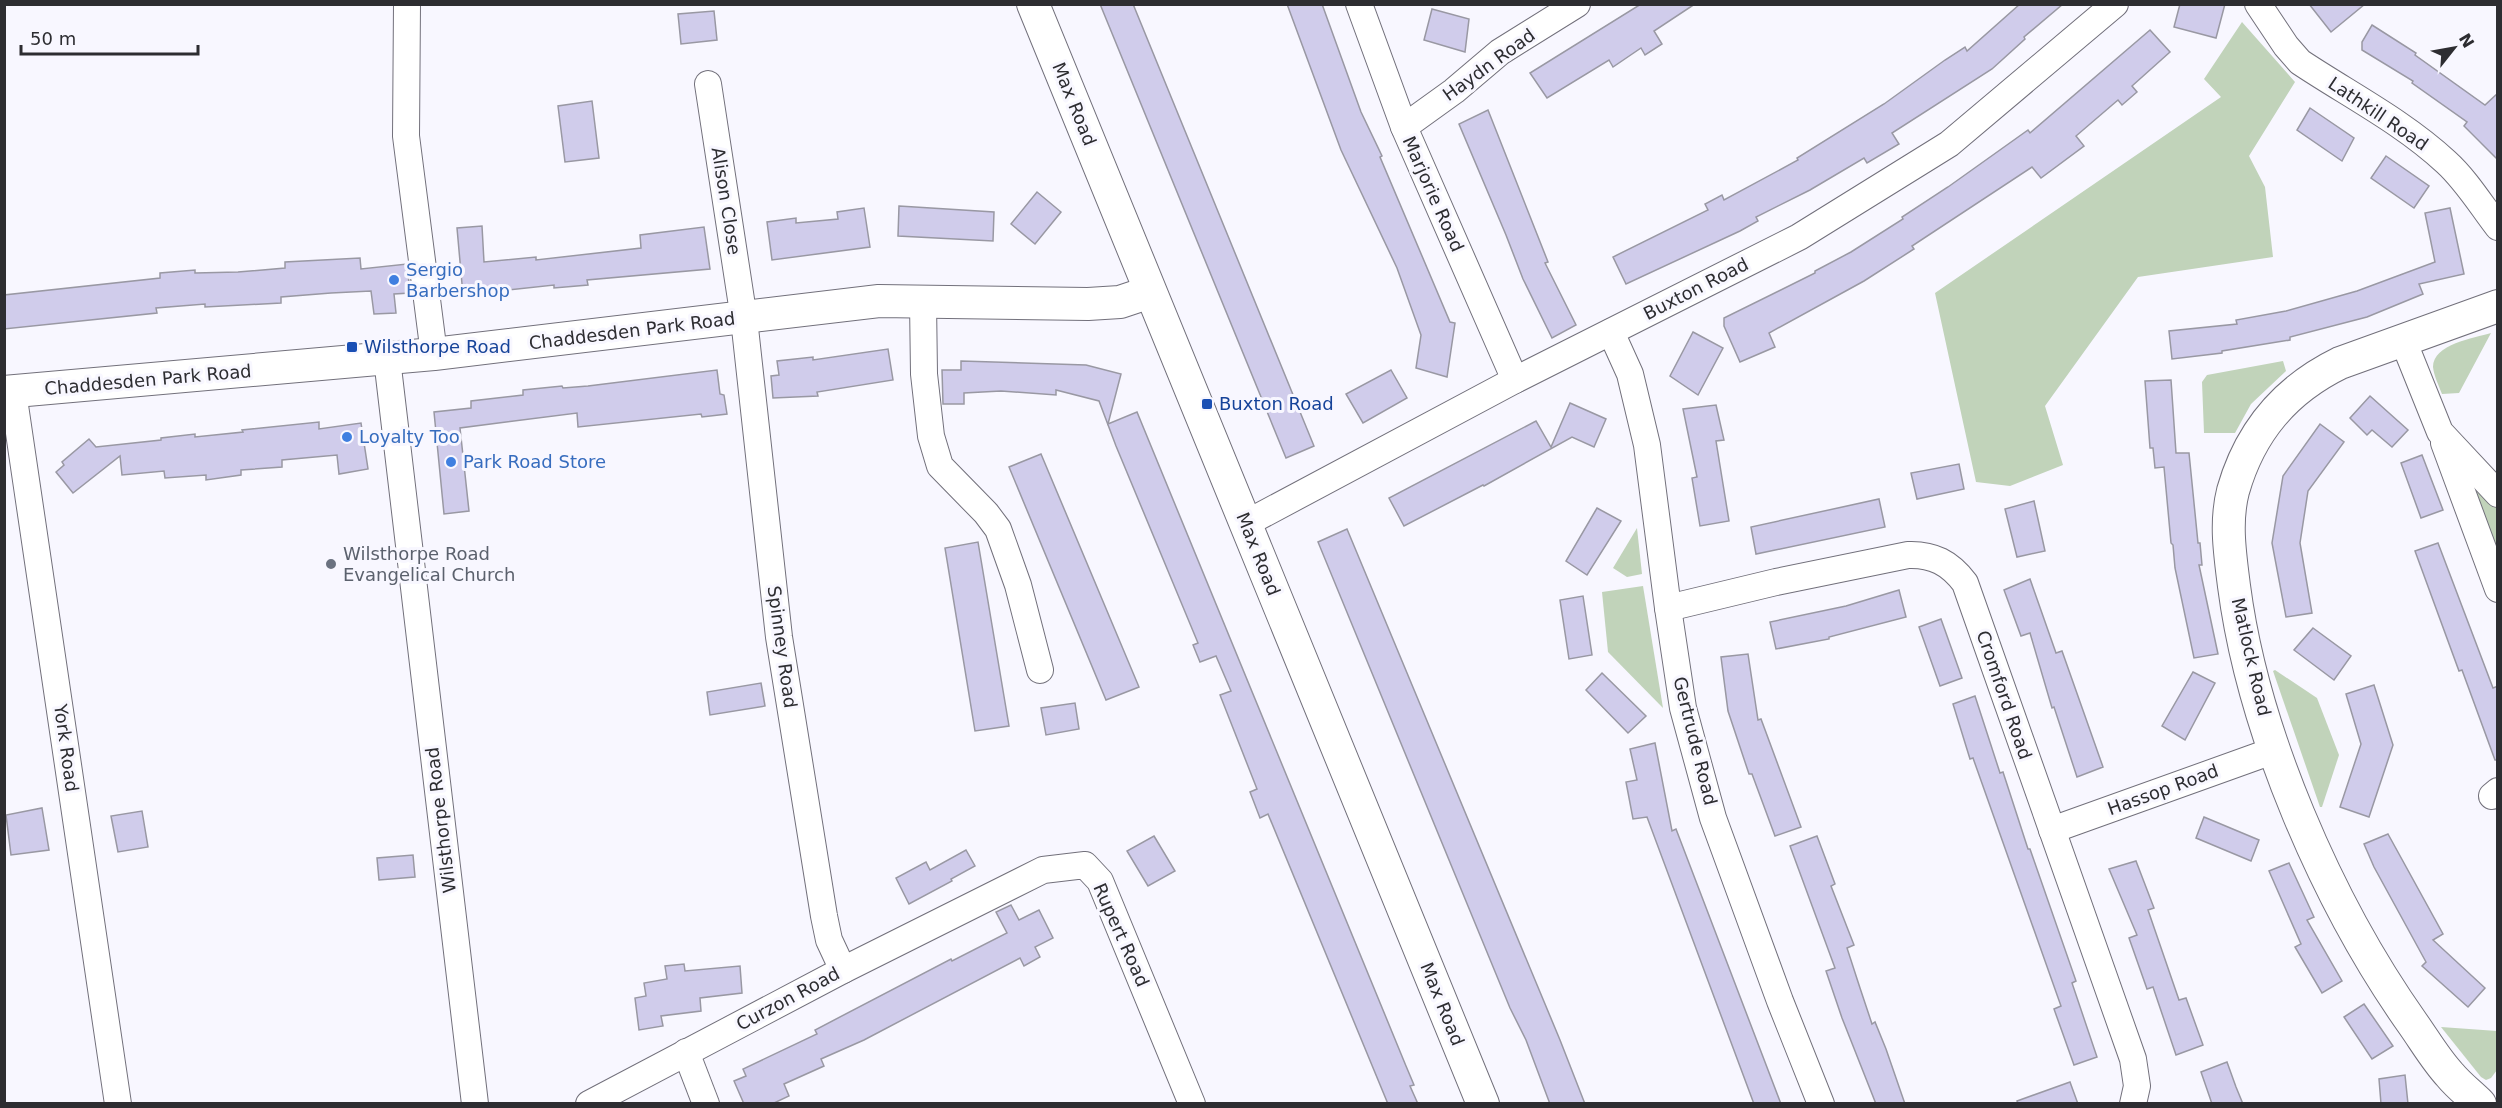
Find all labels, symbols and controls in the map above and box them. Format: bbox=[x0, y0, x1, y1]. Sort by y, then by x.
scale bar bbox=[21, 18, 198, 56]
north arrow bbox=[2424, 18, 2484, 78]
street label: Haydn Road bbox=[1438, 24, 1539, 105]
text: 50 m bbox=[30, 28, 76, 49]
text: N bbox=[2455, 30, 2478, 51]
street label: Max Road bbox=[1048, 59, 1101, 149]
street label: Lathkill Road bbox=[2324, 72, 2432, 155]
street label: Marjorie Road bbox=[1399, 133, 1468, 255]
street label: Alison Close bbox=[708, 146, 745, 256]
street label: Buxton Road bbox=[1640, 253, 1752, 324]
place label: Sergio Barbershop bbox=[406, 259, 510, 301]
marker: Sergio Barbershop bbox=[387, 273, 401, 287]
street label: Chaddesden Park Road bbox=[528, 307, 736, 354]
place label: Wilsthorpe Road bbox=[364, 336, 511, 357]
marker: Wilsthorpe Road bbox=[345, 340, 359, 354]
street label: Chaddesden Park Road bbox=[44, 360, 252, 399]
place label: Buxton Road bbox=[1219, 393, 1334, 414]
marker: Buxton Road bbox=[1200, 397, 1214, 411]
place label: Loyalty Too bbox=[359, 426, 460, 447]
marker: Loyalty Too bbox=[340, 430, 354, 444]
place label: Park Road Store bbox=[463, 451, 606, 472]
marker: Park Road Store bbox=[444, 455, 458, 469]
street label: Max Road bbox=[1232, 509, 1285, 599]
place label: Wilsthorpe Road Evangelical Church bbox=[343, 543, 515, 585]
marker: Wilsthorpe Road Evangelical Church bbox=[324, 557, 338, 571]
street label: Spinney Road bbox=[764, 584, 801, 709]
street label: Matlock Road bbox=[2228, 596, 2275, 718]
street label: Cromford Road bbox=[1973, 628, 2036, 762]
street label: Gertrude Road bbox=[1669, 674, 1722, 807]
street label: York Road bbox=[50, 702, 83, 793]
street label: Wilsthorpe Road bbox=[421, 746, 460, 894]
street label: Hassop Road bbox=[2104, 760, 2221, 819]
street label: Rupert Road bbox=[1089, 880, 1154, 990]
street label: Max Road bbox=[1416, 959, 1469, 1049]
street label: Curzon Road bbox=[732, 962, 843, 1035]

